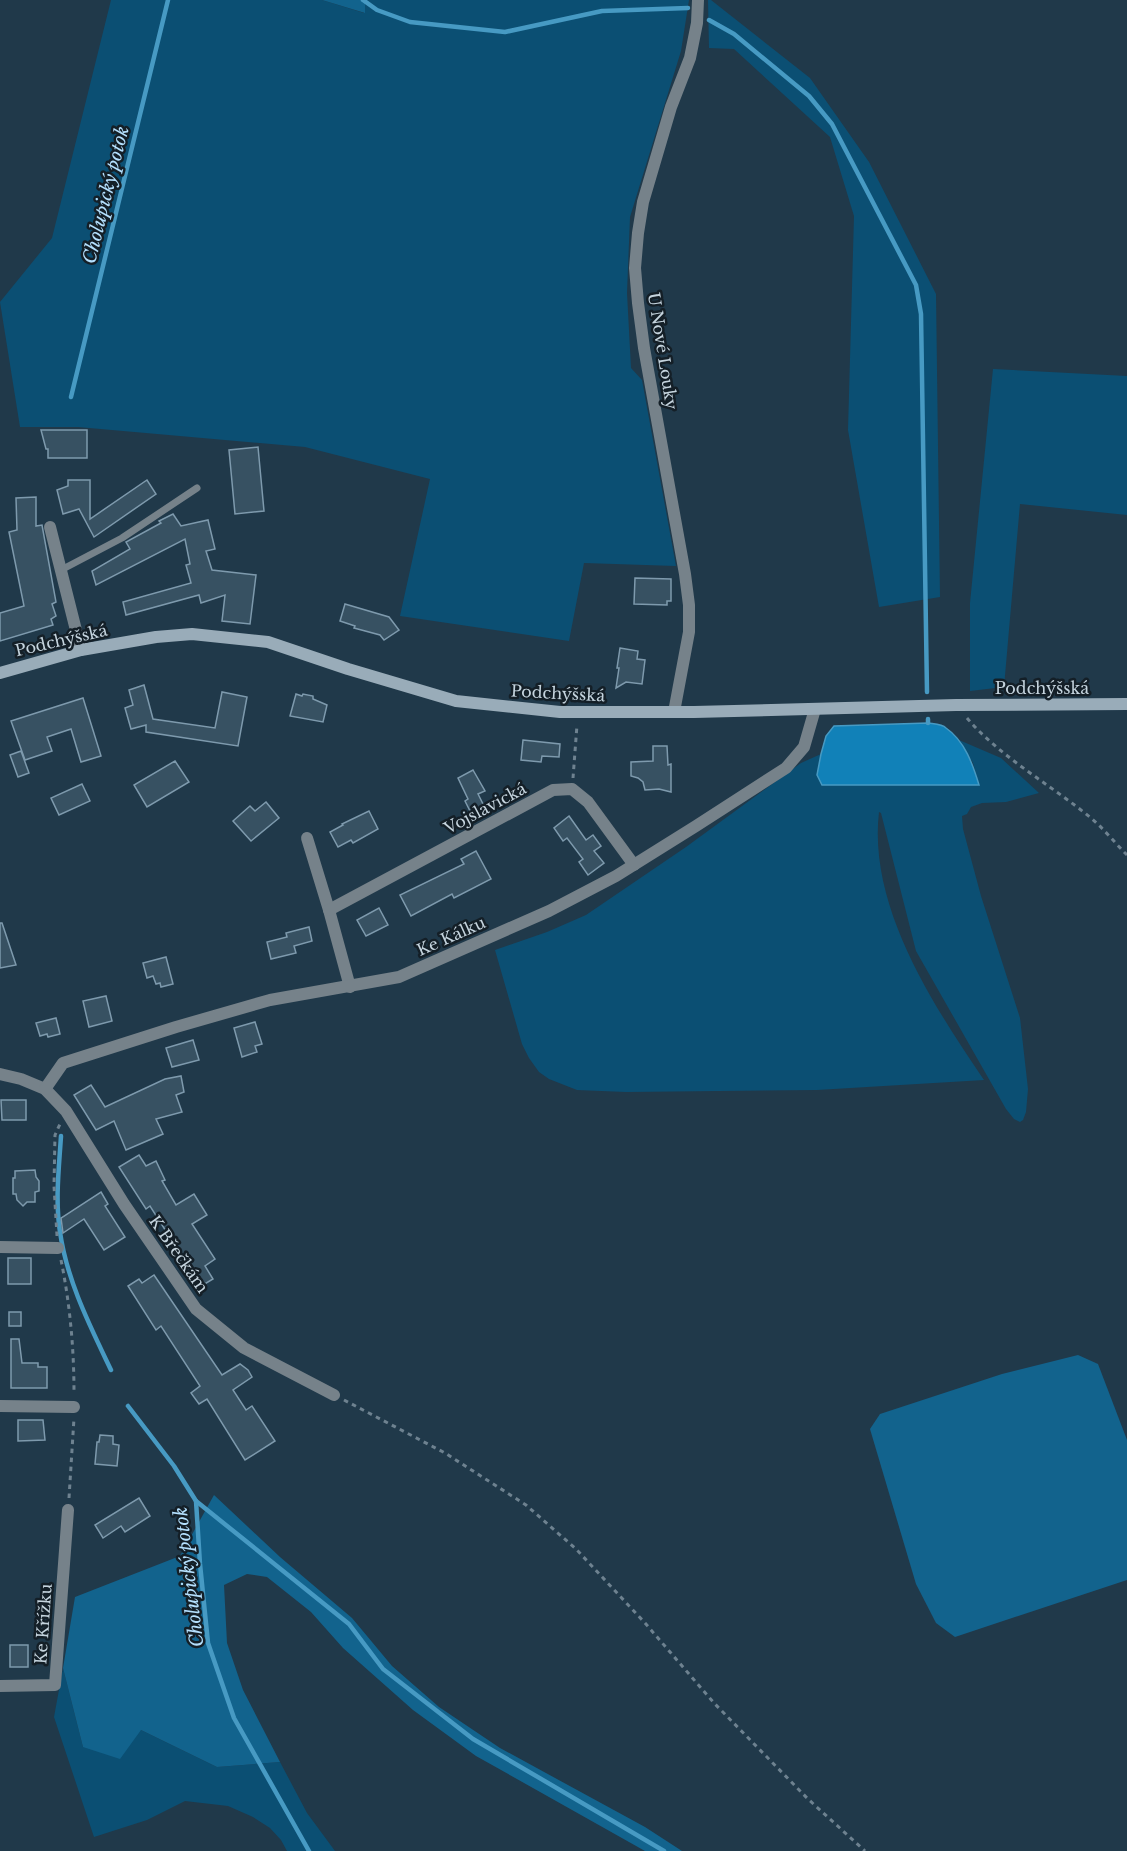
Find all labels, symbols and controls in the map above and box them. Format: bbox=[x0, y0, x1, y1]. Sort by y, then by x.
water label: Cholupický potok bbox=[78, 124, 134, 266]
street label: U Nové Louky bbox=[644, 291, 682, 412]
street label: Podchýšská bbox=[13, 620, 109, 660]
street label: Podchýšská bbox=[995, 678, 1089, 698]
street label: Podchýšská bbox=[510, 681, 606, 705]
street label: Vojslavická bbox=[440, 778, 530, 838]
street label: Ke Kálku bbox=[414, 912, 489, 960]
street label: K Břečkám bbox=[145, 1211, 213, 1297]
water label: Cholupický potok bbox=[169, 1506, 209, 1648]
street label: Ke Křížku bbox=[30, 1583, 56, 1665]

